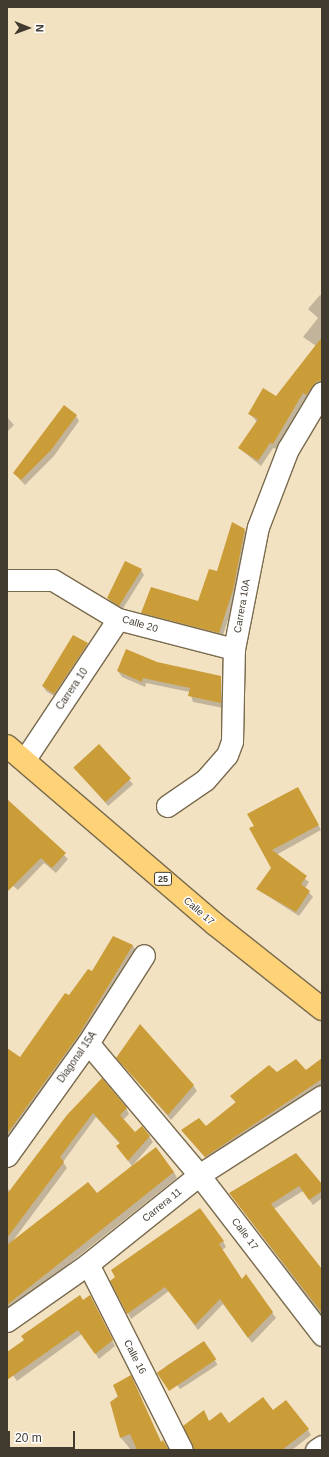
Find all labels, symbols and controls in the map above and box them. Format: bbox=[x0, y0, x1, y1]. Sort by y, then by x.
north arrow bbox=[8, 8, 48, 48]
text: N bbox=[34, 24, 46, 32]
street label: Carrera 10A bbox=[231, 578, 253, 634]
street label: Calle 20 bbox=[121, 613, 159, 635]
street label: Carrera 10 bbox=[54, 666, 90, 712]
road number: 25 bbox=[153, 872, 173, 886]
street label: Calle 17 bbox=[181, 894, 217, 928]
street label: Diagonal 15A bbox=[55, 1029, 99, 1085]
street label: Carrera 11 bbox=[140, 1186, 184, 1224]
street label: Calle 17 bbox=[229, 1216, 261, 1252]
street label: Calle 16 bbox=[121, 1338, 149, 1376]
scale bar bbox=[10, 1423, 77, 1449]
text: 20 m bbox=[15, 1431, 42, 1445]

